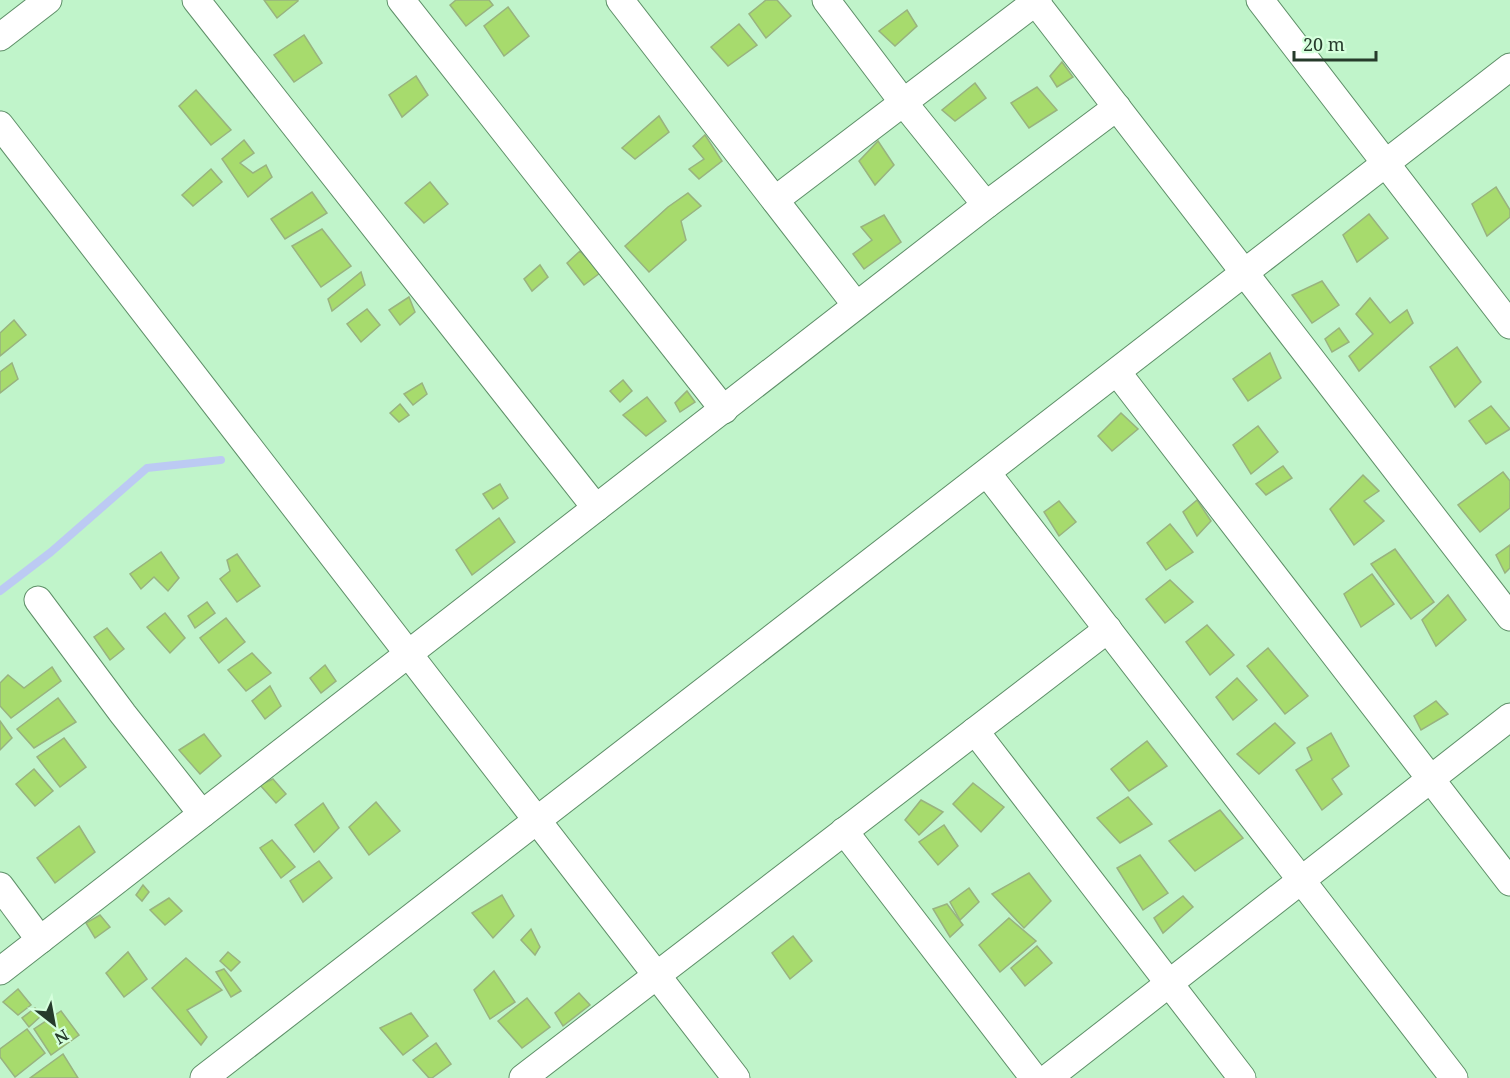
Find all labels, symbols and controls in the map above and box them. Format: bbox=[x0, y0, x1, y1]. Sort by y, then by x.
scale bar bbox=[1294, 24, 1376, 62]
text: 20 m bbox=[1303, 32, 1345, 56]
north arrow bbox=[24, 994, 84, 1054]
text: N bbox=[50, 1024, 73, 1050]

